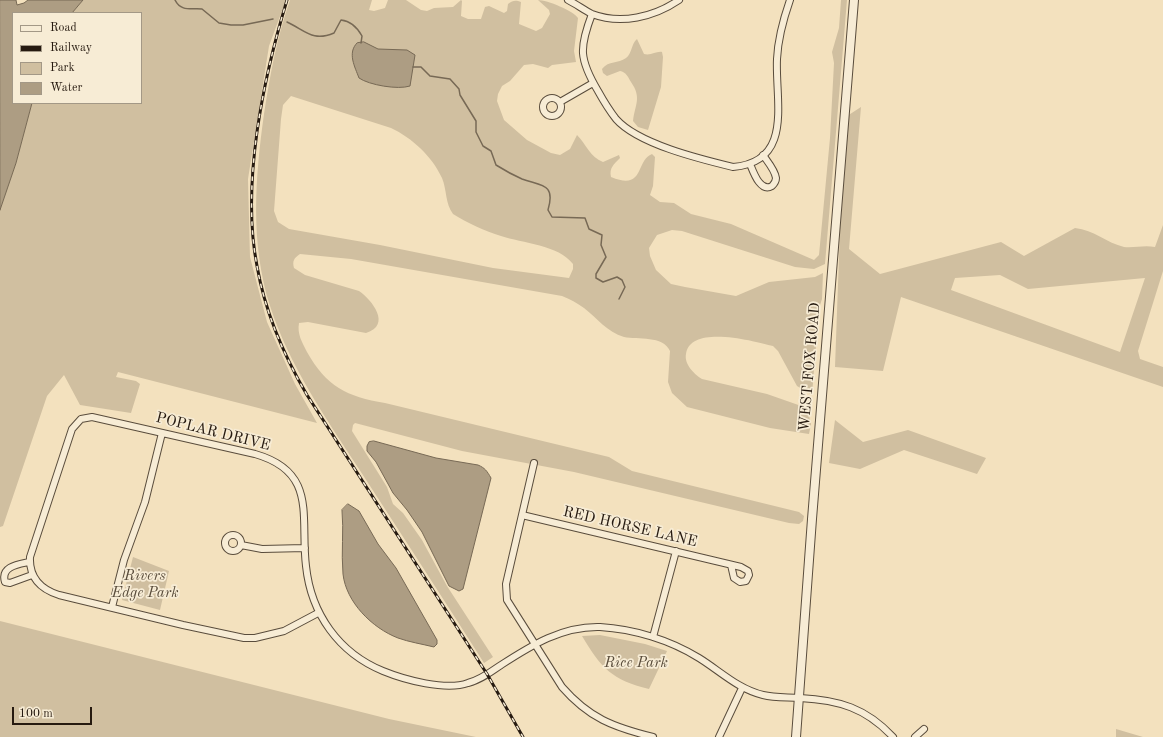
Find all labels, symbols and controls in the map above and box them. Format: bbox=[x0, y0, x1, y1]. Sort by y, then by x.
legend bbox=[12, 12, 142, 104]
text: Road bbox=[50, 22, 77, 34]
text: Railway bbox=[50, 42, 92, 54]
text: Park bbox=[50, 62, 75, 74]
text: Water bbox=[50, 82, 82, 94]
street label: WEST FOX ROAD bbox=[795, 302, 825, 432]
street label: POPLAR DRIVE bbox=[154, 409, 272, 455]
street label: RED HORSE LANE bbox=[561, 503, 699, 551]
park label: Rivers Edge Park bbox=[112, 567, 178, 602]
park label: Rice Park bbox=[604, 654, 668, 672]
scale bar bbox=[14, 699, 94, 725]
text: 100 m bbox=[19, 708, 53, 720]

